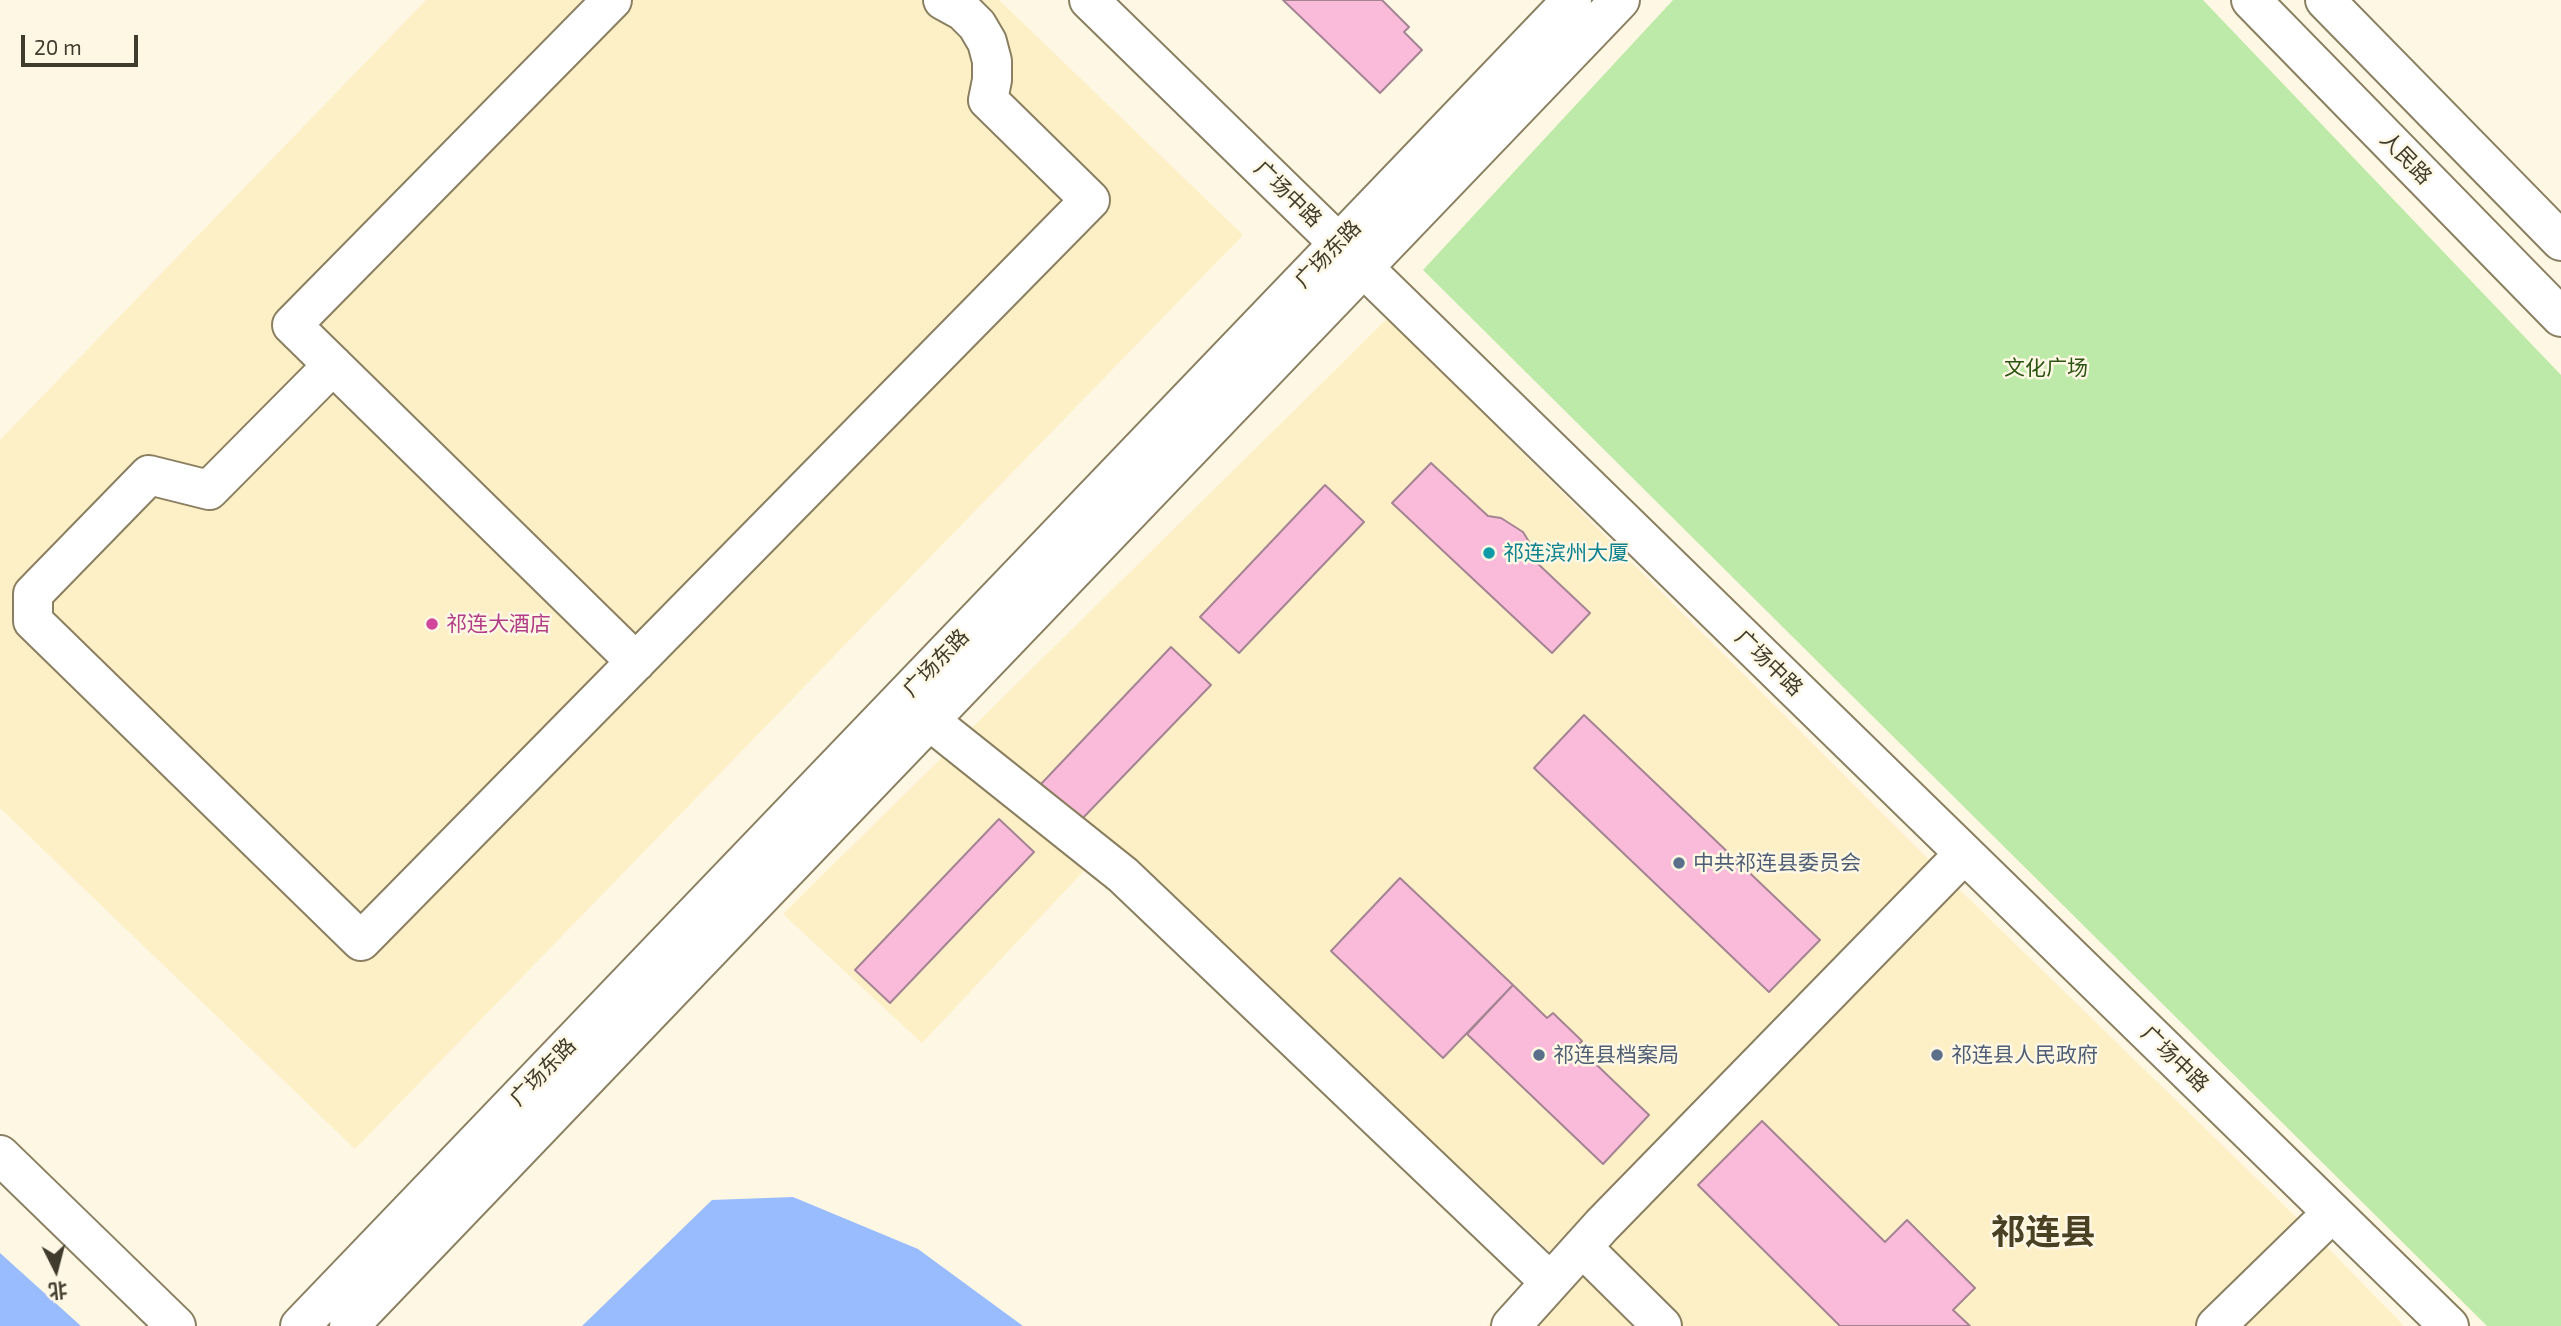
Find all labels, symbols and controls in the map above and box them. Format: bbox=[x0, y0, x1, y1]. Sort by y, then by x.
scale bar bbox=[24, 21, 142, 65]
text: 20 m bbox=[34, 34, 82, 59]
street label: 人民路 bbox=[2375, 127, 2437, 189]
street label: 广场中路 bbox=[1249, 156, 1327, 232]
street label: 广场东路 bbox=[1290, 215, 1366, 293]
park label: 文化广场 bbox=[2004, 355, 2088, 381]
place label: 祁连滨州大厦 bbox=[1503, 540, 1629, 566]
marker: 祁连滨州大厦 bbox=[1481, 545, 1497, 561]
place label: 祁连大酒店 bbox=[446, 611, 551, 637]
marker: 祁连大酒店 bbox=[424, 616, 440, 632]
street label: 广场东路 bbox=[898, 624, 974, 702]
street label: 广场中路 bbox=[1730, 625, 1808, 701]
place label: 中共祁连县委员会 bbox=[1693, 850, 1861, 876]
marker: 中共祁连县委员会 bbox=[1671, 855, 1687, 871]
street label: 广场中路 bbox=[2136, 1021, 2214, 1097]
street label: 广场东路 bbox=[505, 1033, 581, 1111]
place label: 祁连县档案局 bbox=[1553, 1042, 1679, 1068]
place label: 祁连县人民政府 bbox=[1951, 1042, 2098, 1068]
marker: 祁连县档案局 bbox=[1531, 1047, 1547, 1063]
marker: 祁连县人民政府 bbox=[1929, 1047, 1945, 1063]
district label: 祁连县 bbox=[1991, 1211, 2095, 1253]
north arrow bbox=[21, 1235, 91, 1305]
text: 北 bbox=[48, 1279, 69, 1304]

